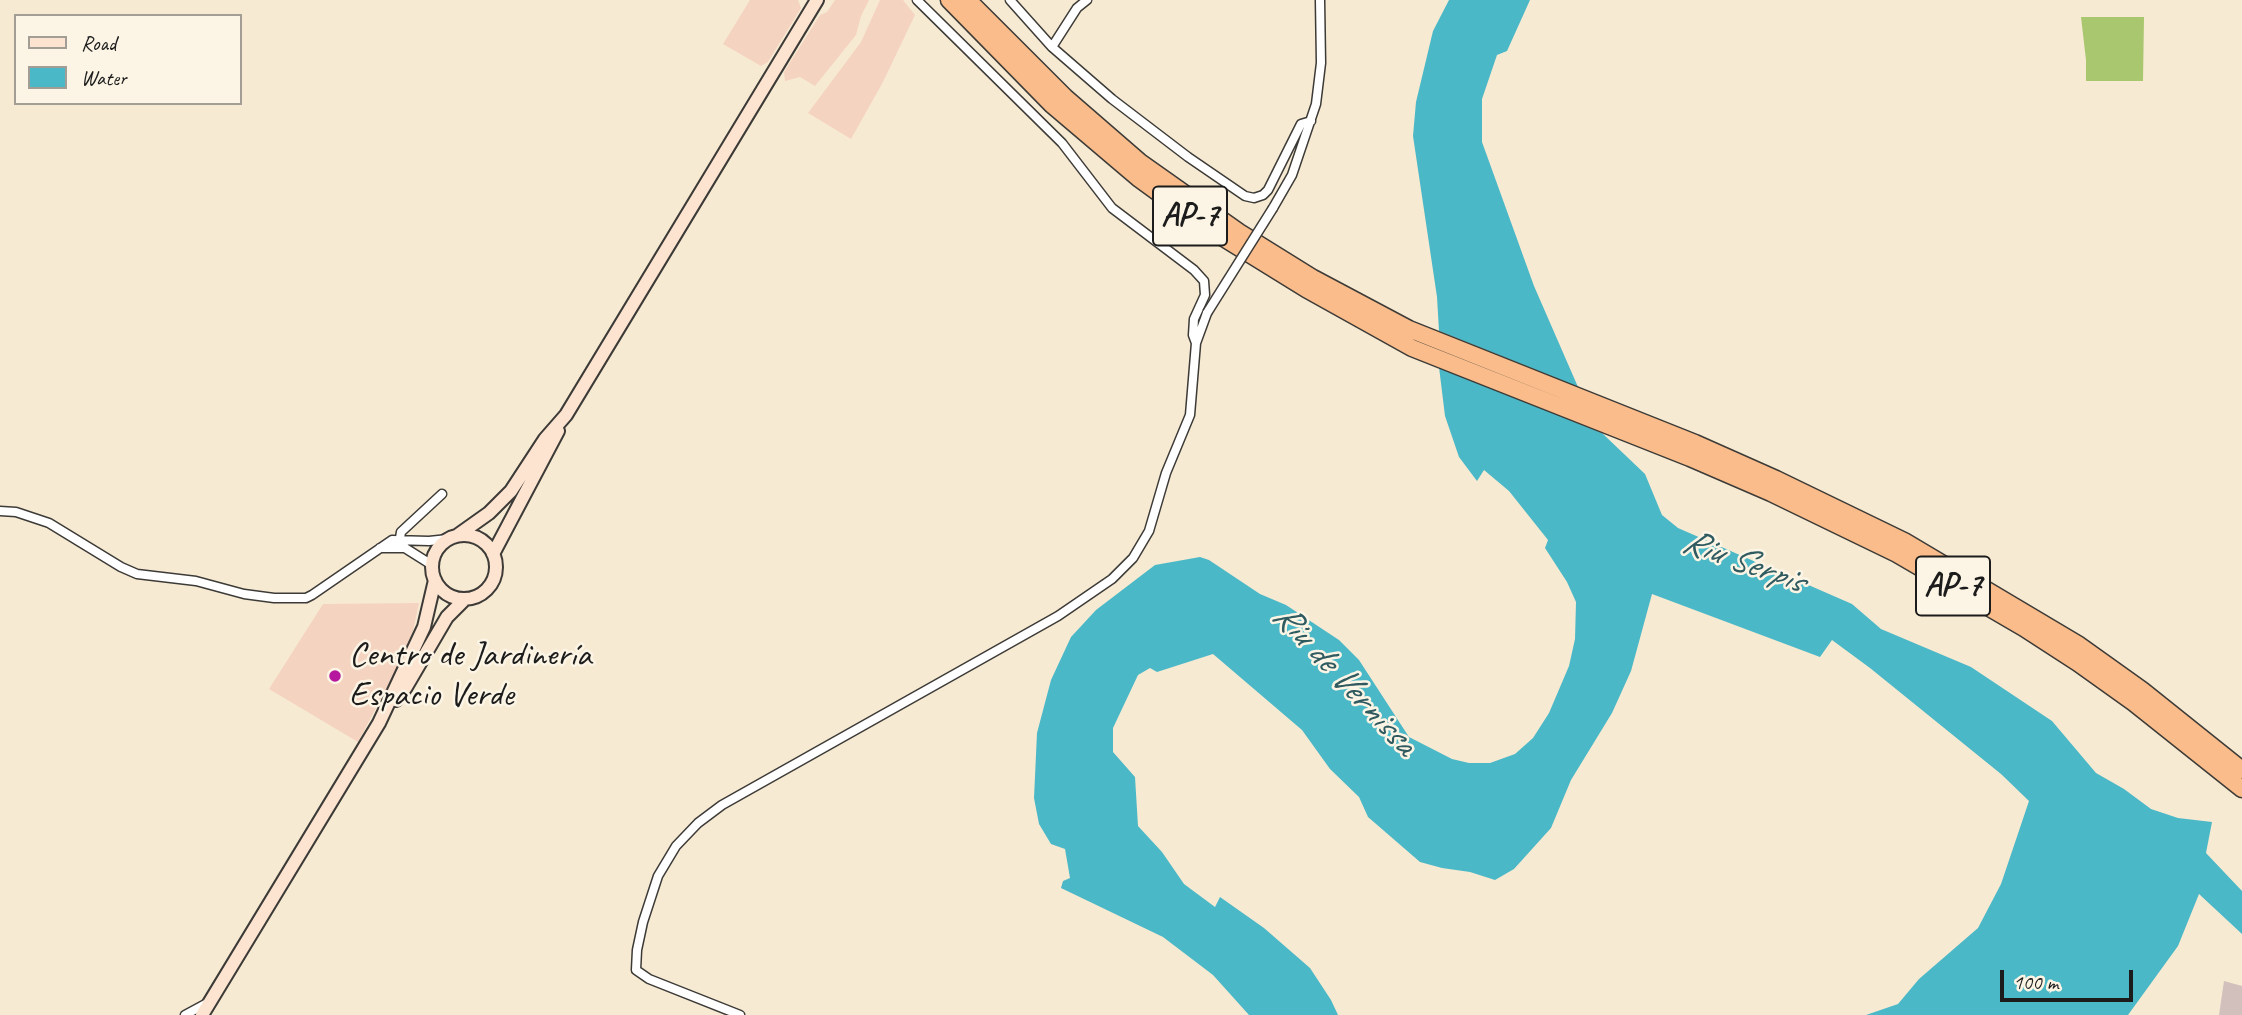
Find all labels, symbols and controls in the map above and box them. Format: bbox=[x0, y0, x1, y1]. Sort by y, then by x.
legend bbox=[14, 14, 242, 105]
text: Road bbox=[81, 30, 116, 56]
text: Water bbox=[81, 65, 127, 91]
road number: AP-7 bbox=[1153, 186, 1227, 246]
water label: Riu Serpis bbox=[1676, 520, 1810, 604]
road number: AP-7 bbox=[1916, 556, 1990, 615]
water label: Riu de Vernissa bbox=[1263, 595, 1425, 765]
place label: Centro de Jardinería Espacio Verde bbox=[349, 635, 591, 717]
marker: Centro de Jardinería Espacio Verde bbox=[327, 668, 343, 684]
scale bar bbox=[2004, 956, 2137, 1000]
text: 100 m bbox=[2013, 969, 2058, 995]

